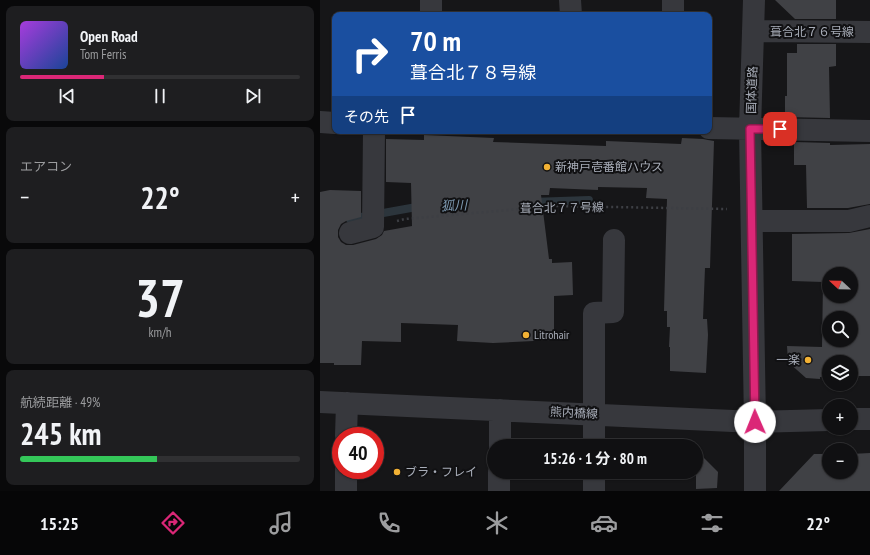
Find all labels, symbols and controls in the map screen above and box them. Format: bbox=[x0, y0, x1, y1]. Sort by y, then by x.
text: 70 m bbox=[410, 22, 461, 59]
street label: 葺合北７６号線 bbox=[770, 24, 854, 39]
text: Open Road bbox=[80, 27, 138, 46]
icon: right bbox=[344, 28, 396, 80]
text: Tom Ferris bbox=[80, 46, 126, 63]
text: 葺合北７８号線 bbox=[410, 61, 536, 84]
street label: 国体道路 bbox=[743, 66, 760, 114]
icon: previous bbox=[56, 85, 78, 107]
icon: pause bbox=[149, 85, 171, 107]
icon: next bbox=[242, 85, 264, 107]
icon: arrive bbox=[397, 104, 419, 126]
text: その先 bbox=[344, 107, 389, 126]
pin bbox=[763, 112, 797, 146]
icon: arrive bbox=[769, 118, 791, 140]
text: エアコン bbox=[20, 158, 72, 175]
place label: 新神戸壱番館ハウス bbox=[555, 159, 663, 174]
marker: 新神戸壱番館ハウス bbox=[542, 162, 552, 172]
text: 22° bbox=[140, 178, 180, 217]
text: − bbox=[20, 183, 29, 211]
text: + bbox=[291, 183, 300, 211]
water label: 狐川 bbox=[441, 196, 469, 214]
street label: 葺合北７７号線 bbox=[520, 199, 604, 216]
text: 37 bbox=[135, 264, 185, 331]
north arrow bbox=[822, 267, 858, 303]
map controls bbox=[822, 267, 858, 479]
button: search bbox=[822, 311, 858, 347]
text: km/h bbox=[148, 324, 172, 341]
place label: Litrohair bbox=[534, 327, 570, 342]
marker: Litrohair bbox=[521, 330, 531, 340]
place label: 一楽 bbox=[776, 352, 800, 367]
marker: 一楽 bbox=[803, 355, 813, 365]
button: layers bbox=[822, 355, 858, 391]
text: 航続距離 · 49% bbox=[20, 394, 100, 411]
button: + bbox=[822, 399, 858, 435]
position arrow bbox=[734, 401, 776, 443]
street label: 熊内橋線 bbox=[550, 404, 598, 421]
text: 245 km bbox=[20, 414, 101, 453]
speed limit sign: 40 bbox=[332, 427, 384, 479]
button: − bbox=[822, 443, 858, 479]
text: 15:26 · 1 分 · 80 m bbox=[543, 449, 647, 468]
place label: ブラ・フレイ bbox=[405, 464, 477, 479]
marker: ブラ・フレイ bbox=[392, 467, 402, 477]
icon: directions bbox=[159, 509, 187, 537]
icon: music bbox=[267, 509, 295, 537]
icon: phone bbox=[375, 509, 403, 537]
icon: climate bbox=[483, 509, 511, 537]
icon: car bbox=[590, 509, 618, 537]
icon: filters bbox=[698, 509, 726, 537]
text: 15:25 bbox=[40, 512, 79, 535]
text: 22° bbox=[806, 512, 830, 535]

